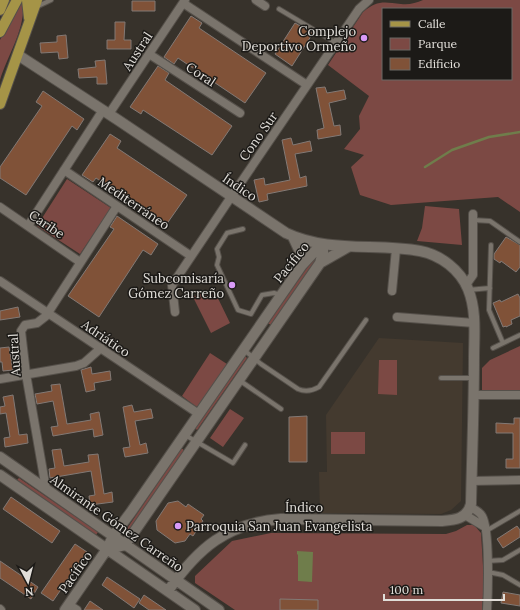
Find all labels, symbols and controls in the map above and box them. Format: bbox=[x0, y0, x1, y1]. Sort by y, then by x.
legend bbox=[382, 8, 512, 80]
text: Calle bbox=[418, 16, 446, 31]
place label: Complejo Deportivo Ormeño bbox=[242, 23, 356, 55]
street label: Austral bbox=[118, 28, 156, 75]
marker: Complejo Deportivo Ormeño bbox=[359, 33, 369, 43]
text: Parque bbox=[418, 36, 458, 51]
text: Edificio bbox=[418, 56, 460, 71]
street label: Coral bbox=[182, 58, 219, 91]
street label: Cono Sur bbox=[235, 108, 282, 164]
street label: Índico bbox=[219, 170, 261, 205]
street label: Mediterráneo bbox=[95, 173, 173, 234]
street label: Caribe bbox=[26, 206, 68, 243]
street label: Pacífico bbox=[270, 238, 313, 286]
place label: Subcomisaría Gómez Carreño bbox=[128, 270, 224, 302]
marker: Subcomisaría Gómez Carreño bbox=[227, 280, 237, 290]
street label: Adriático bbox=[77, 315, 134, 361]
street label: Austral bbox=[4, 333, 25, 378]
street label: Almirante Gómez Carreño bbox=[46, 471, 187, 576]
street label: Índico bbox=[285, 499, 323, 516]
place label: Parroquia San Juan Evangelista bbox=[186, 518, 373, 535]
marker: Parroquia San Juan Evangelista bbox=[173, 521, 183, 531]
street label: Pacífico bbox=[55, 548, 96, 597]
north arrow bbox=[8, 562, 48, 602]
scale bar bbox=[384, 576, 504, 602]
text: 100 m bbox=[390, 582, 423, 597]
text: N bbox=[24, 584, 34, 599]

